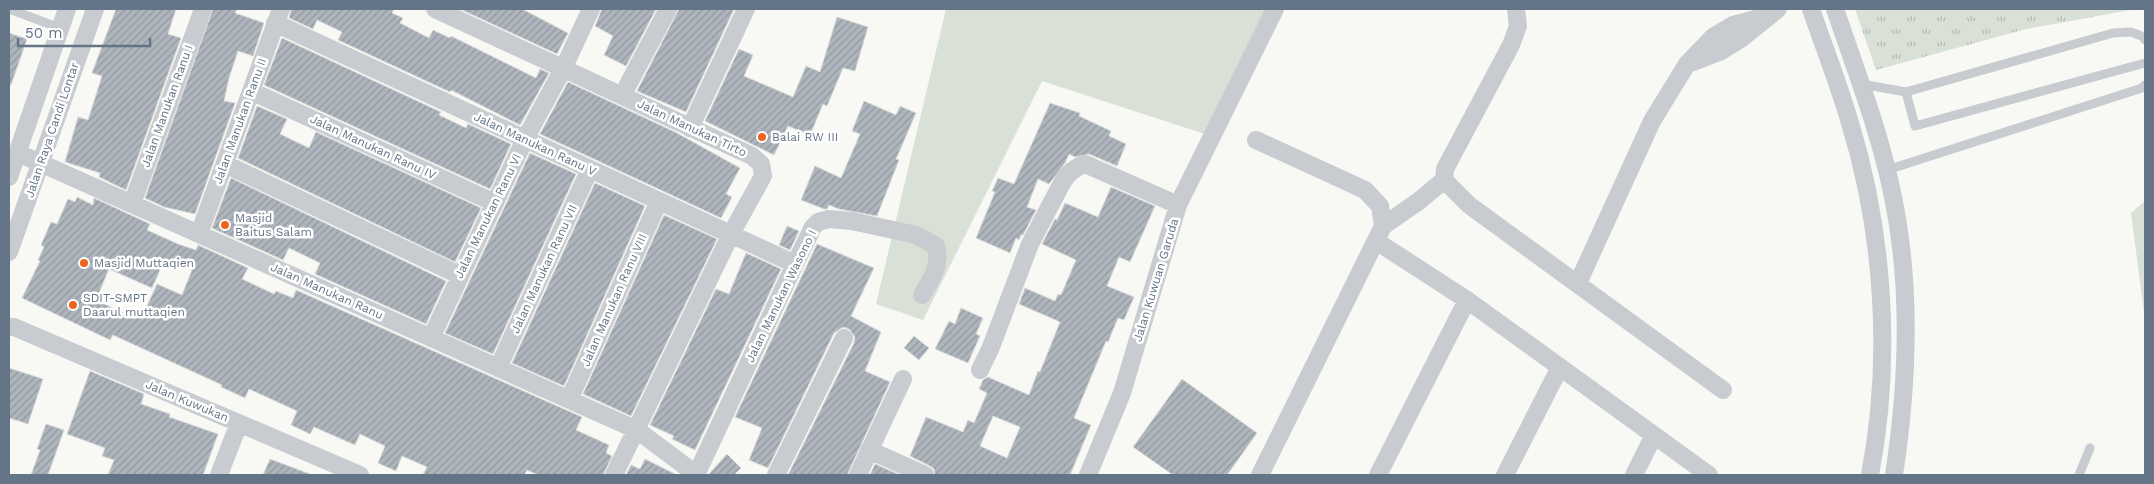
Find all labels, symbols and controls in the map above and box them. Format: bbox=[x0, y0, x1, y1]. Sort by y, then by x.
scale bar bbox=[18, 15, 150, 47]
text: 50 m bbox=[25, 24, 62, 42]
street label: Jalan Manukan Ranu I bbox=[138, 43, 196, 169]
street label: Jalan Manukan Ranu II bbox=[211, 56, 269, 186]
street label: Jalan Raya Candi Lontar bbox=[22, 61, 82, 199]
street label: Jalan Manukan Tirto bbox=[635, 97, 749, 159]
street label: Jalan Manukan Ranu V bbox=[472, 110, 599, 179]
street label: Jalan Manukan Ranu IV bbox=[308, 112, 438, 182]
place label: Balai RW III bbox=[772, 130, 838, 144]
marker: Balai RW III bbox=[756, 131, 768, 143]
street label: Jalan Manukan Ranu VI bbox=[452, 151, 524, 281]
street label: Jalan Manukan Ranu VII bbox=[508, 202, 580, 336]
place label: Masjid Baitus Salam bbox=[235, 211, 312, 239]
street label: Jalan Kuwuan Garuda bbox=[1131, 216, 1181, 343]
marker: Masjid Baitus Salam bbox=[219, 219, 231, 231]
street label: Jalan Manukan Wasono I bbox=[743, 228, 819, 364]
street label: Jalan Manukan Ranu VIII bbox=[578, 231, 650, 369]
place label: Masjid Muttaqien bbox=[94, 256, 194, 270]
marker: Masjid Muttaqien bbox=[78, 257, 90, 269]
street label: Jalan Manukan Ranu bbox=[269, 260, 385, 322]
place label: SDIT-SMPT Daarul muttaqien bbox=[83, 291, 185, 319]
marker: SDIT-SMPT Daarul muttaqien bbox=[67, 299, 79, 311]
street label: Jalan Kuwukan bbox=[143, 377, 231, 425]

